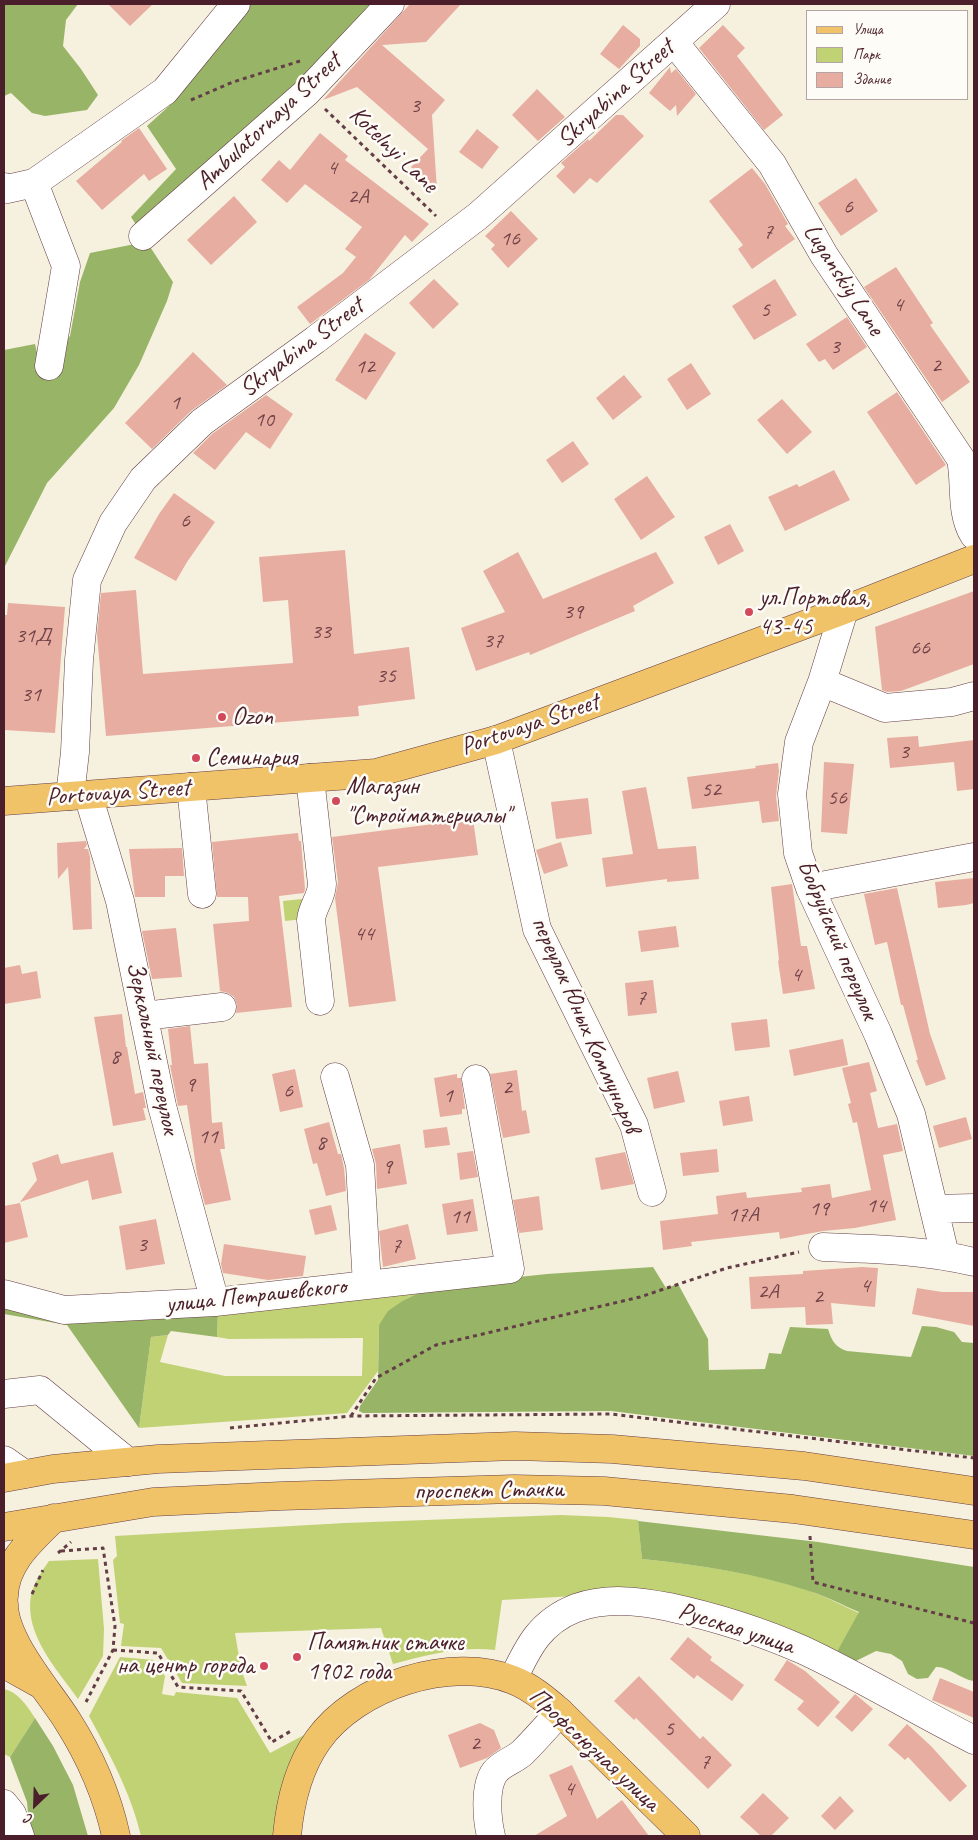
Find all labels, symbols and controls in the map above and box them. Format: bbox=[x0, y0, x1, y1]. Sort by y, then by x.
legend bbox=[806, 10, 968, 100]
text: Улица bbox=[853, 20, 883, 39]
street label: Skryabina Street bbox=[551, 33, 681, 155]
text: Парк bbox=[853, 45, 880, 64]
street label: Ambulatornaya Street bbox=[190, 47, 348, 197]
text: Здание bbox=[853, 70, 891, 89]
house number: 3 bbox=[410, 93, 420, 119]
street label: Kotelnyi Lane bbox=[342, 100, 444, 200]
house number: 4 bbox=[327, 155, 337, 181]
house number: 2А bbox=[348, 184, 368, 210]
house number: 6 bbox=[843, 194, 853, 220]
house number: 7 bbox=[763, 219, 773, 245]
street label: Luganskiy Lane bbox=[796, 219, 890, 341]
house number: 16 bbox=[500, 226, 520, 252]
street label: Skryabina Street bbox=[234, 292, 370, 404]
house number: 4 bbox=[893, 292, 903, 318]
house number: 5 bbox=[760, 297, 770, 323]
house number: 3 bbox=[830, 334, 840, 360]
house number: 2 bbox=[931, 353, 941, 379]
house number: 12 bbox=[355, 354, 375, 380]
house number: 1 bbox=[170, 390, 180, 416]
house number: 10 bbox=[254, 407, 274, 433]
house number: 6 bbox=[180, 508, 190, 534]
place label: ул.Портовая, 43-45 bbox=[759, 583, 870, 642]
house number: 39 bbox=[563, 599, 583, 625]
marker: ул.Портовая, 43-45 bbox=[743, 606, 755, 618]
house number: 33 bbox=[311, 619, 331, 645]
house number: 31Д bbox=[15, 623, 51, 649]
house number: 37 bbox=[483, 628, 503, 654]
house number: 66 bbox=[910, 635, 930, 661]
house number: 35 bbox=[376, 663, 396, 689]
house number: 31 bbox=[21, 682, 41, 708]
street label: Portovaya Street bbox=[457, 687, 603, 763]
place label: Ozon bbox=[232, 702, 273, 732]
marker: Ozon bbox=[216, 711, 228, 723]
house number: 3 bbox=[899, 739, 909, 765]
place label: Семинария bbox=[206, 743, 297, 773]
marker: Семинария bbox=[190, 752, 202, 764]
place label: Магазин "Стройматериалы" bbox=[346, 772, 511, 831]
street label: Portovaya Street bbox=[45, 773, 191, 813]
house number: 52 bbox=[701, 777, 721, 803]
house number: 56 bbox=[827, 785, 847, 811]
marker: Магазин "Стройматериалы" bbox=[330, 795, 342, 807]
street label: Бобруйский переулок bbox=[790, 856, 884, 1024]
street label: переулок Юных Коммунаров bbox=[524, 912, 646, 1138]
house number: 44 bbox=[354, 921, 374, 947]
street label: Зеркальный переулок bbox=[119, 959, 185, 1137]
house number: 4 bbox=[791, 962, 801, 988]
house number: 7 bbox=[636, 985, 646, 1011]
house number: 8 bbox=[110, 1044, 120, 1070]
house number: 9 bbox=[185, 1072, 195, 1098]
house number: 2 bbox=[502, 1075, 512, 1101]
house number: 6 bbox=[283, 1078, 293, 1104]
house number: 1 bbox=[443, 1083, 453, 1109]
house number: 11 bbox=[198, 1124, 218, 1150]
house number: 8 bbox=[316, 1130, 326, 1156]
house number: 9 bbox=[382, 1154, 392, 1180]
house number: 14 bbox=[866, 1193, 886, 1219]
house number: 19 bbox=[809, 1196, 829, 1222]
house number: 17А bbox=[728, 1202, 758, 1228]
house number: 11 bbox=[450, 1204, 470, 1230]
house number: 3 bbox=[137, 1232, 147, 1258]
house number: 7 bbox=[391, 1233, 401, 1259]
street label: улица Петрашевского bbox=[164, 1272, 348, 1320]
house number: 4 bbox=[860, 1273, 870, 1299]
house number: 2А bbox=[758, 1279, 778, 1305]
house number: 2 bbox=[813, 1284, 823, 1310]
street label: проспект Стачки bbox=[414, 1475, 564, 1507]
street label: Русская улица bbox=[674, 1596, 798, 1662]
place label: Памятник стачке 1902 года bbox=[307, 1628, 464, 1687]
place label: на центр города bbox=[117, 1651, 254, 1681]
marker: Памятник стачке 1902 года bbox=[291, 1651, 303, 1663]
marker: на центр города bbox=[258, 1660, 270, 1672]
street label: Профсоюзная улица bbox=[522, 1682, 666, 1818]
house number: 5 bbox=[664, 1716, 674, 1742]
house number: 2 bbox=[470, 1731, 480, 1757]
house number: 7 bbox=[700, 1749, 710, 1775]
house number: 4 bbox=[564, 1776, 574, 1802]
north arrow bbox=[10, 1780, 60, 1830]
text: С bbox=[22, 1810, 35, 1828]

